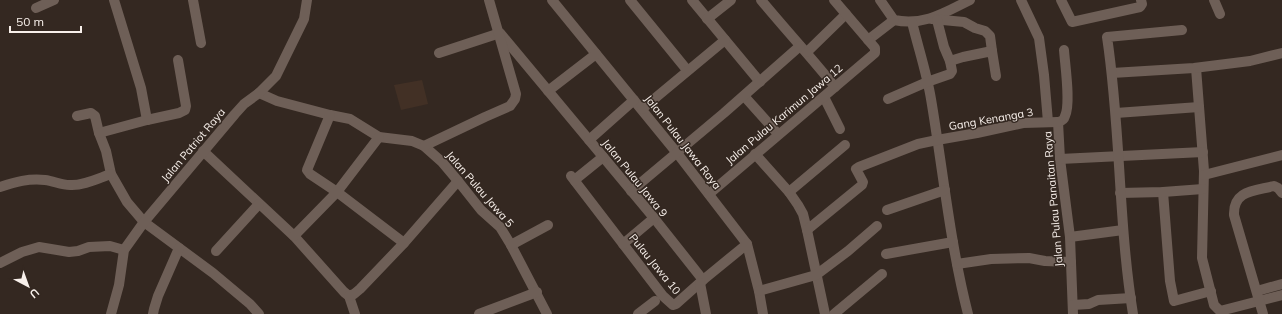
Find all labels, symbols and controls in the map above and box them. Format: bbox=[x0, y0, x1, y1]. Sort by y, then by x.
scale bar bbox=[10, 8, 81, 34]
text: 50 m bbox=[16, 14, 44, 29]
street label: Jalan Pulau Karimun Jawa 12 bbox=[723, 61, 846, 167]
street label: Jalan Pulau Jawa Raya bbox=[642, 92, 724, 192]
street label: Jalan Patriot Raya bbox=[158, 105, 228, 185]
street label: Gang Kenanga 3 bbox=[948, 105, 1034, 133]
street label: Jalan Pulau Panaitan Raya bbox=[1040, 131, 1066, 267]
street label: Jalan Pulau Jawa 9 bbox=[599, 136, 671, 220]
street label: Jalan Pulau Jawa 5 bbox=[443, 148, 517, 230]
street label: Pulau Jawa 10 bbox=[626, 231, 684, 298]
north arrow bbox=[8, 266, 48, 306]
text: U bbox=[27, 286, 42, 302]

